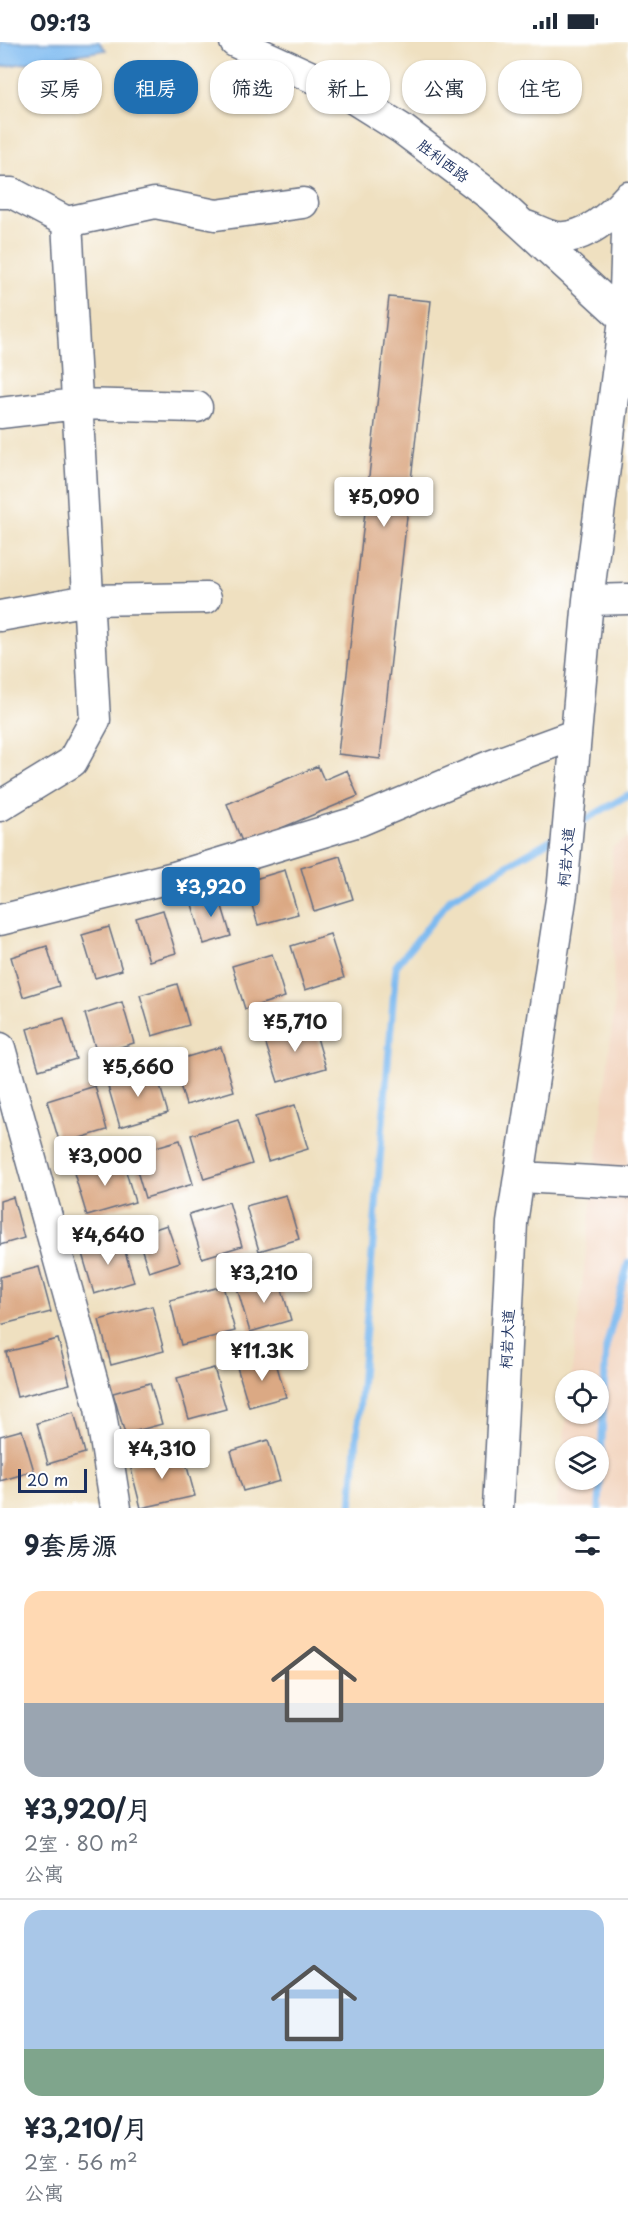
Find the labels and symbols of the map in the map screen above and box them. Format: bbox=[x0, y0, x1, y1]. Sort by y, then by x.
street label: 胜利西路 bbox=[413, 133, 475, 187]
pin: ¥5,090 bbox=[335, 477, 433, 528]
street label: 柯岩大道 bbox=[551, 826, 579, 888]
pin: ¥3,920 bbox=[162, 867, 260, 918]
pin: ¥5,710 bbox=[246, 1002, 344, 1053]
pin: ¥5,660 bbox=[89, 1047, 187, 1098]
pin: ¥3,000 bbox=[56, 1136, 154, 1187]
pin: ¥4,640 bbox=[59, 1215, 157, 1266]
pin: ¥3,210 bbox=[215, 1253, 313, 1304]
street label: 柯岩大道 bbox=[493, 1308, 519, 1370]
pin: ¥11.3K bbox=[213, 1331, 311, 1382]
pin: ¥4,310 bbox=[113, 1429, 211, 1480]
scale bar bbox=[18, 1466, 87, 1494]

